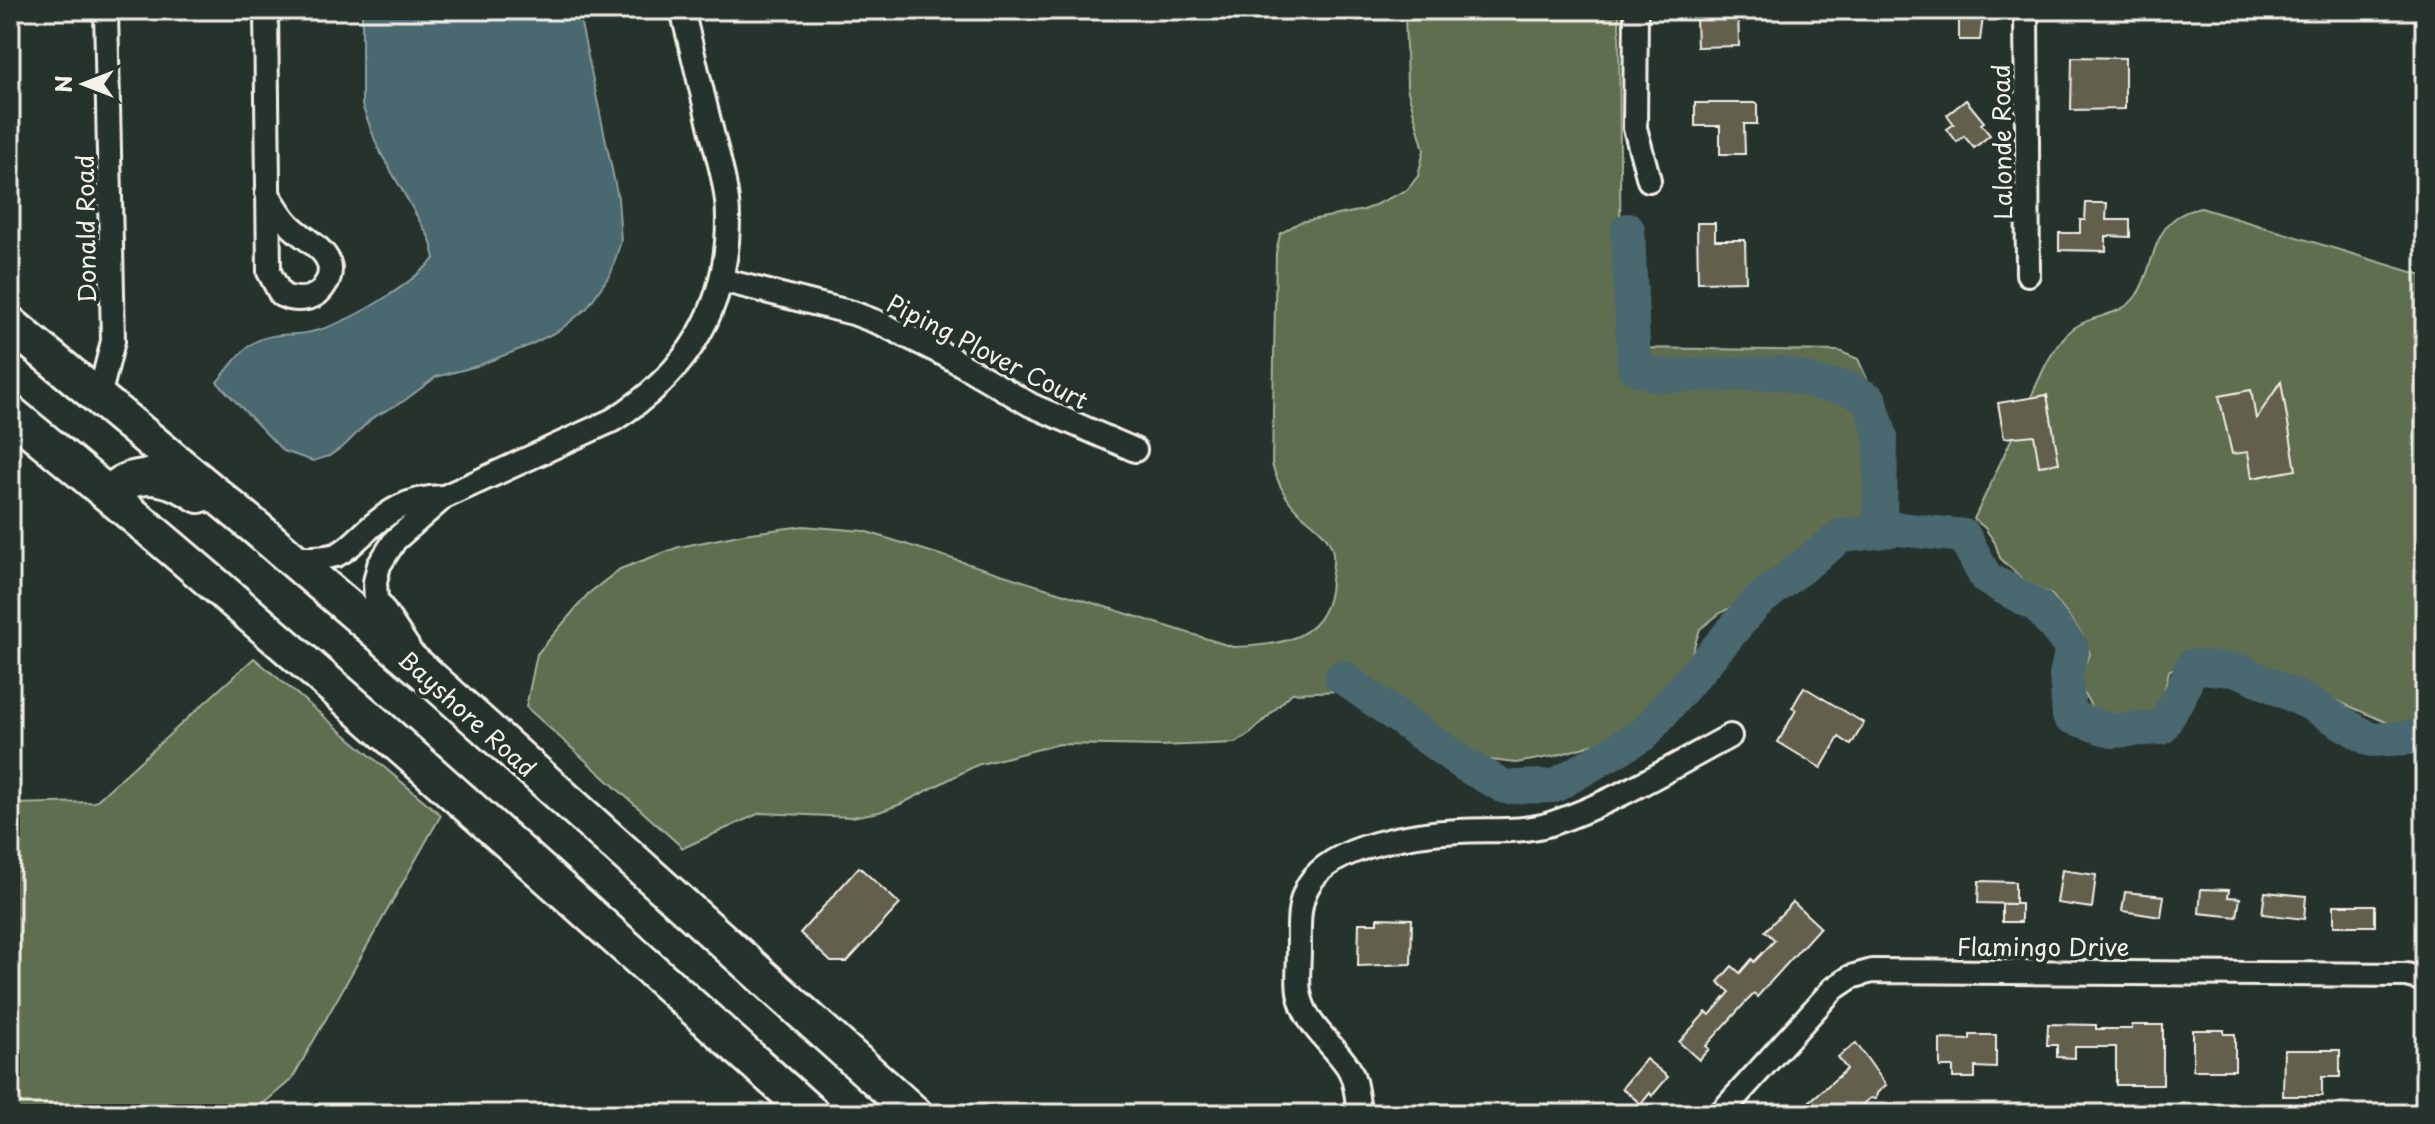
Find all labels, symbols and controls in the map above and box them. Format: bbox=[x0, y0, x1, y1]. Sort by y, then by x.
north arrow bbox=[44, 44, 124, 124]
street label: Lalonde Road bbox=[1982, 64, 2020, 220]
text: N bbox=[46, 75, 79, 93]
street label: Donald Road bbox=[66, 154, 104, 304]
street label: Piping Plover Court bbox=[881, 285, 1095, 417]
street label: Bayshore Road bbox=[391, 641, 545, 785]
street label: Flamingo Drive bbox=[1957, 928, 2129, 964]

